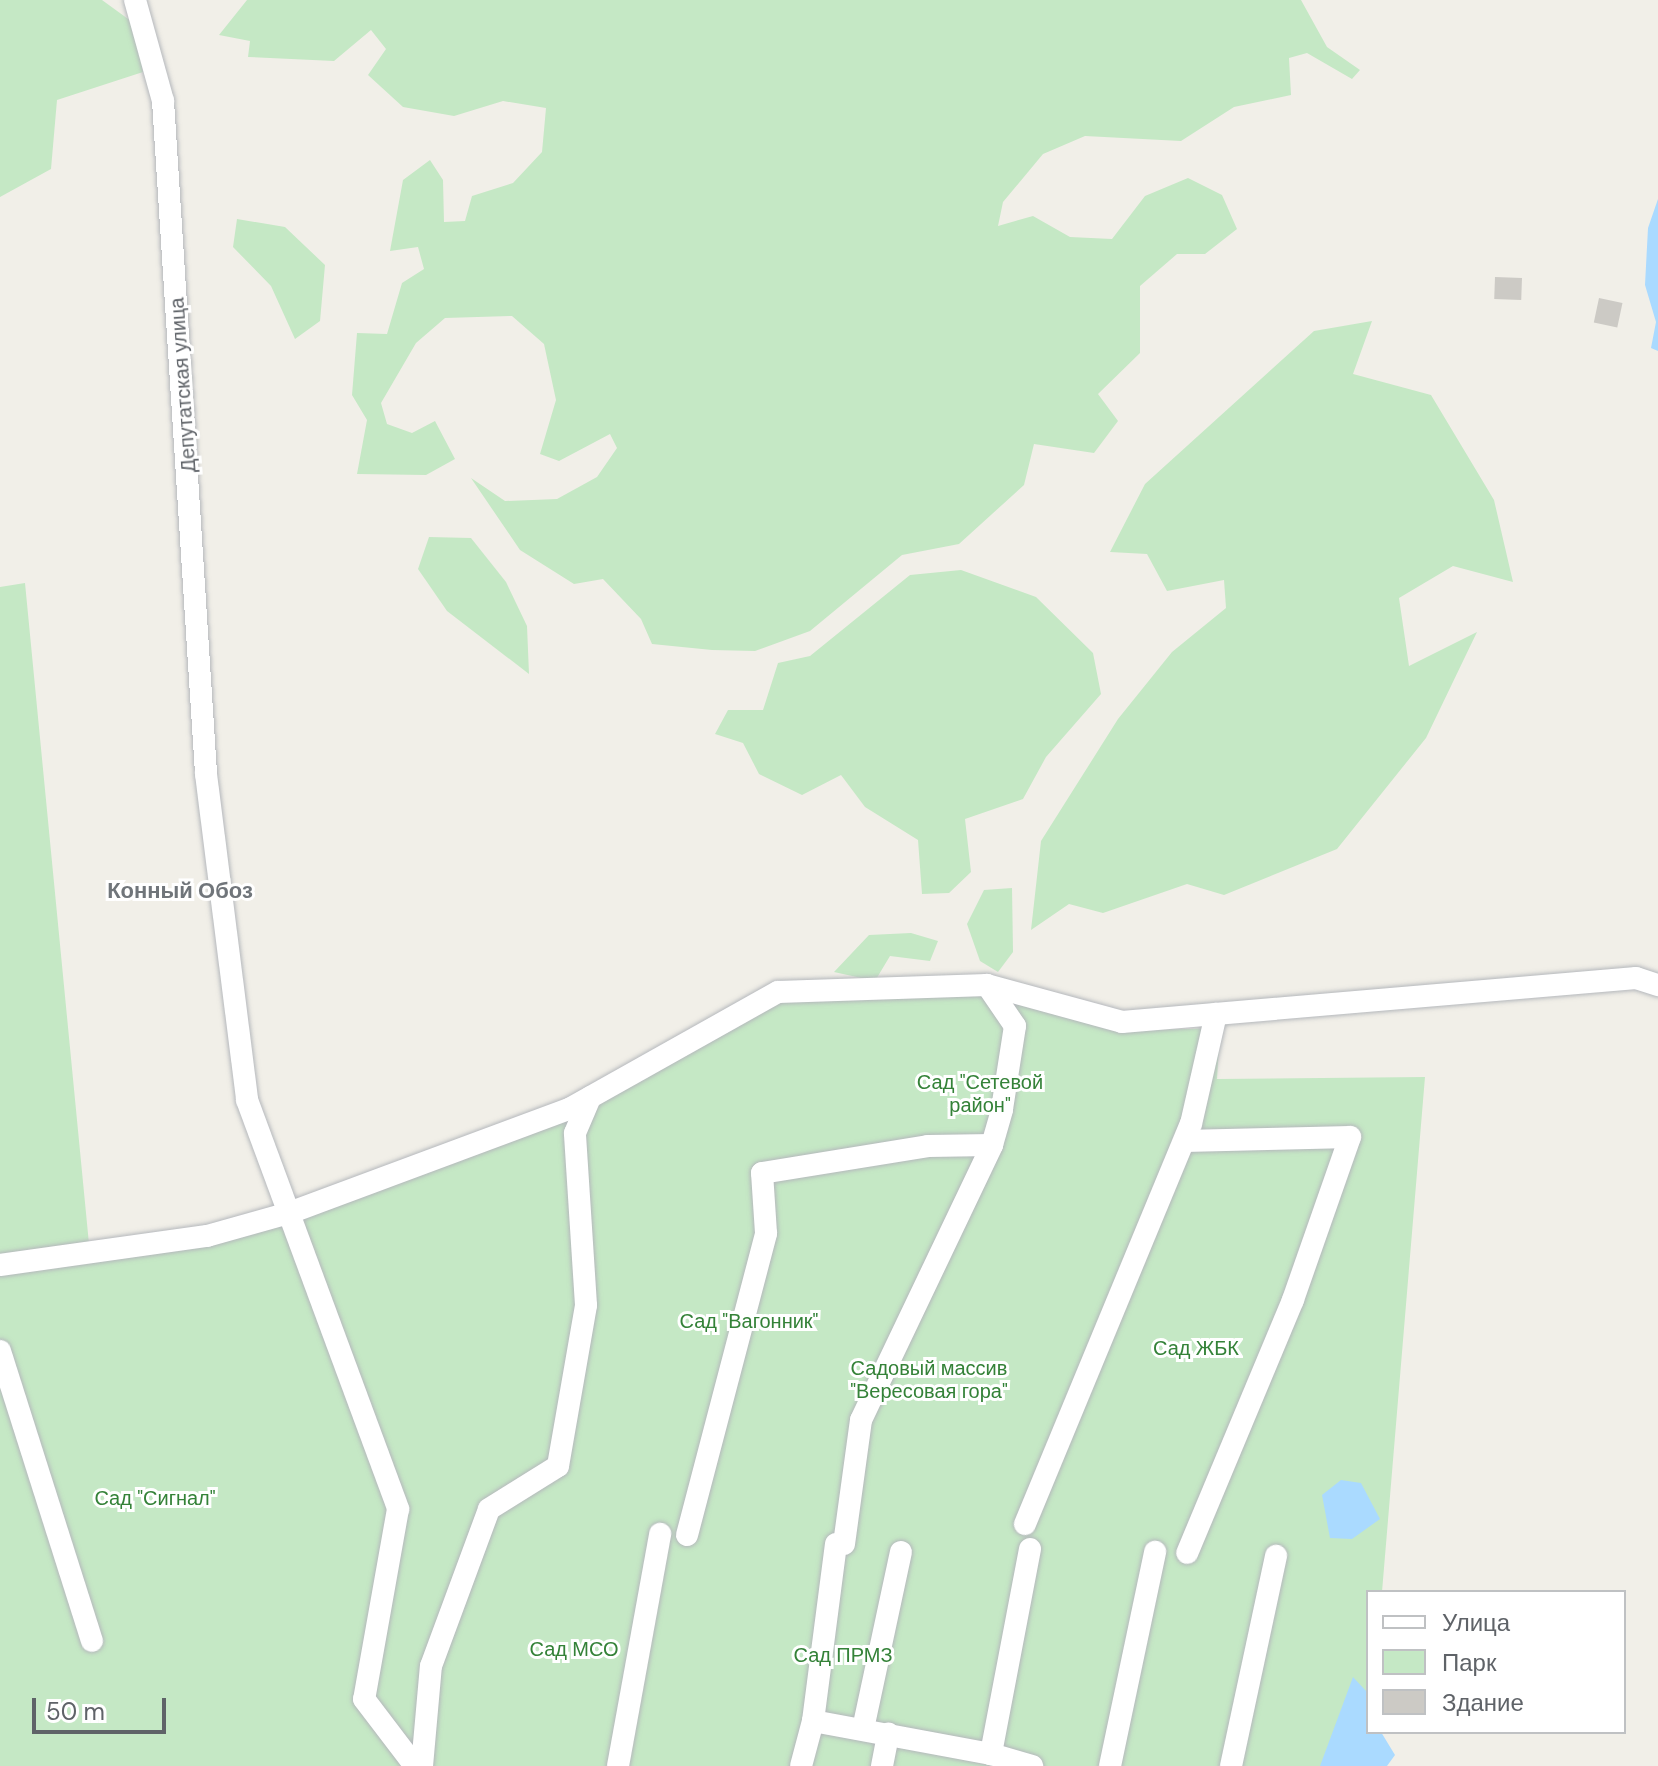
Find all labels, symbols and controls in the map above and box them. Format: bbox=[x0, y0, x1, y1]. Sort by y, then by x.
street label: Депутатская улица bbox=[165, 297, 201, 473]
district label: Конный Обоз bbox=[107, 878, 253, 904]
park label: Сад "Сетевой район" bbox=[917, 1071, 1043, 1118]
park label: Сад "Вагонник" bbox=[680, 1309, 818, 1333]
park label: Сад ЖБК bbox=[1153, 1336, 1239, 1360]
park label: Садовый массив "Вересовая гора" bbox=[850, 1357, 1008, 1404]
park label: Сад "Сигнал" bbox=[94, 1486, 216, 1510]
legend bbox=[1366, 1590, 1626, 1734]
text: Улица bbox=[1442, 1607, 1510, 1638]
park label: Сад МСО bbox=[529, 1637, 619, 1661]
park label: Сад ПРМЗ bbox=[793, 1643, 893, 1667]
text: Парк bbox=[1442, 1647, 1496, 1678]
scale bar bbox=[36, 1682, 170, 1732]
text: Здание bbox=[1442, 1687, 1524, 1718]
text: 50 m bbox=[46, 1696, 105, 1727]

